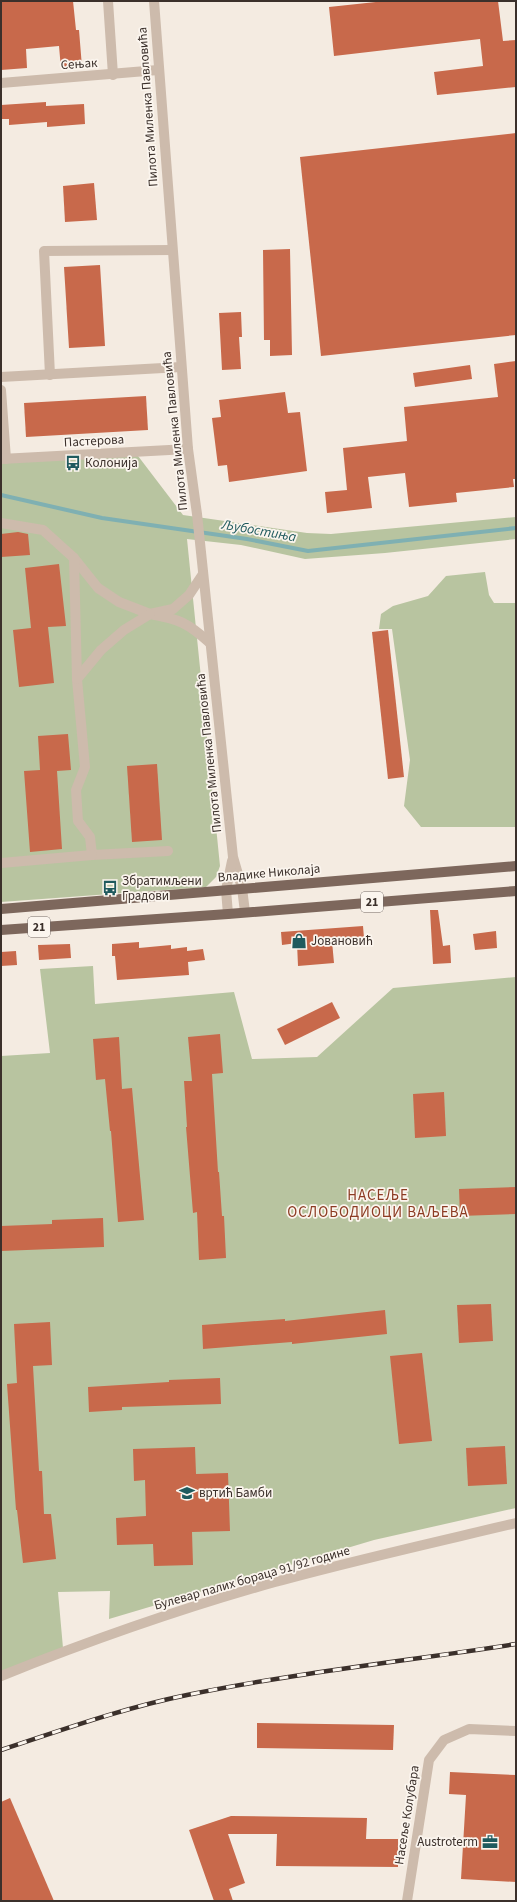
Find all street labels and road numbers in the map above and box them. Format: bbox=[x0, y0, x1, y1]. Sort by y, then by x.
street label: Пилота Миленка Павловића bbox=[133, 26, 163, 188]
street label: Сењак bbox=[60, 54, 98, 74]
street label: Пилота Миленка Павловића bbox=[158, 350, 192, 512]
street label: Пастерова bbox=[63, 430, 125, 452]
street label: Пилота Миленка Павловића bbox=[192, 672, 226, 834]
street label: Владике Николаја bbox=[217, 860, 321, 886]
road number: 21 bbox=[361, 892, 383, 912]
road number: 21 bbox=[28, 917, 50, 937]
street label: Булевар палих бораца 91/92 године bbox=[152, 1541, 352, 1615]
street label: Насеље Колубара bbox=[390, 1764, 424, 1866]

